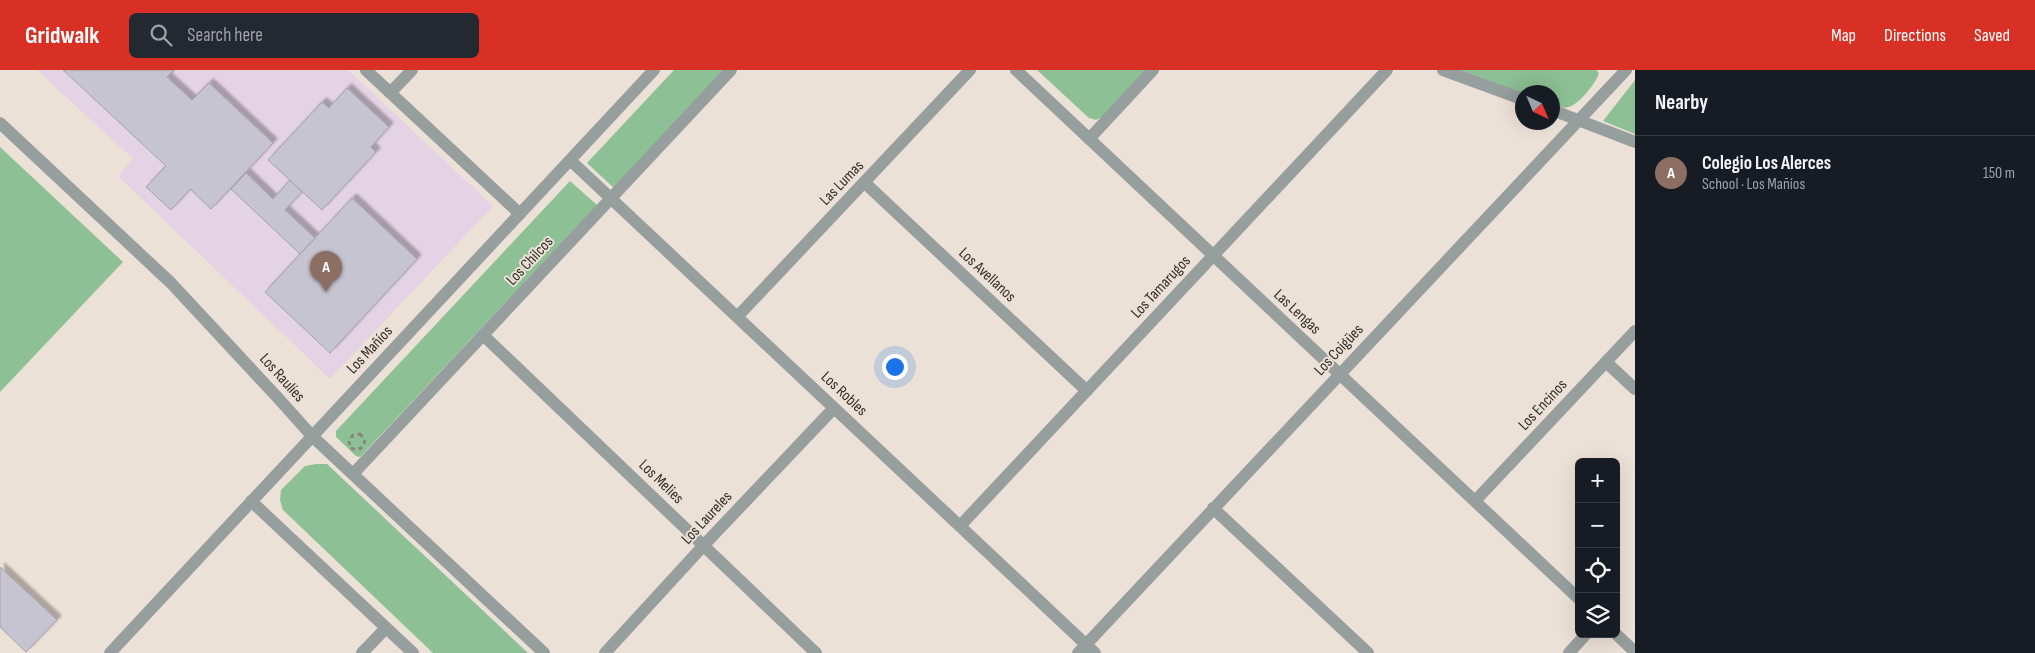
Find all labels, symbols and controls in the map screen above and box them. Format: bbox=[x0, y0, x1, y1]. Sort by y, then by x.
search box bbox=[129, 13, 479, 58]
text: Gridwalk bbox=[25, 21, 99, 50]
icon: search bbox=[147, 21, 175, 49]
text: Search here bbox=[187, 24, 263, 47]
text: Map bbox=[1831, 25, 1856, 46]
text: Directions bbox=[1884, 25, 1946, 46]
text: Saved bbox=[1974, 25, 2010, 46]
north arrow bbox=[1515, 85, 1560, 130]
text: Nearby bbox=[1655, 90, 1708, 115]
text: Colegio Los Alerces bbox=[1702, 152, 1831, 175]
street label: Las Lumas bbox=[816, 156, 868, 209]
text: A bbox=[1667, 164, 1675, 183]
text: 150 m bbox=[1983, 164, 2015, 183]
text: School · Los Mañíos bbox=[1702, 175, 1805, 194]
street label: Los Chilcos bbox=[503, 232, 558, 289]
street label: Los Avellanos bbox=[954, 244, 1020, 306]
pin: A bbox=[310, 251, 342, 292]
street label: Los Tamarugos bbox=[1127, 252, 1195, 322]
street label: Las Lengas bbox=[1270, 285, 1325, 339]
street label: Los Coigües bbox=[1311, 320, 1368, 380]
street label: Los Mañíos bbox=[343, 322, 397, 378]
street label: Los Raulíes bbox=[255, 350, 309, 406]
your location bbox=[882, 354, 908, 380]
street label: Los Robles bbox=[817, 368, 871, 420]
street label: Los Encinos bbox=[1515, 375, 1572, 434]
street label: Los Melies bbox=[635, 456, 688, 508]
map controls bbox=[1575, 458, 1620, 638]
button: + bbox=[1575, 458, 1620, 503]
street label: Los Laureles bbox=[678, 487, 736, 548]
button: − bbox=[1575, 503, 1620, 548]
button: locate bbox=[1575, 548, 1620, 593]
button: layers bbox=[1575, 593, 1620, 638]

